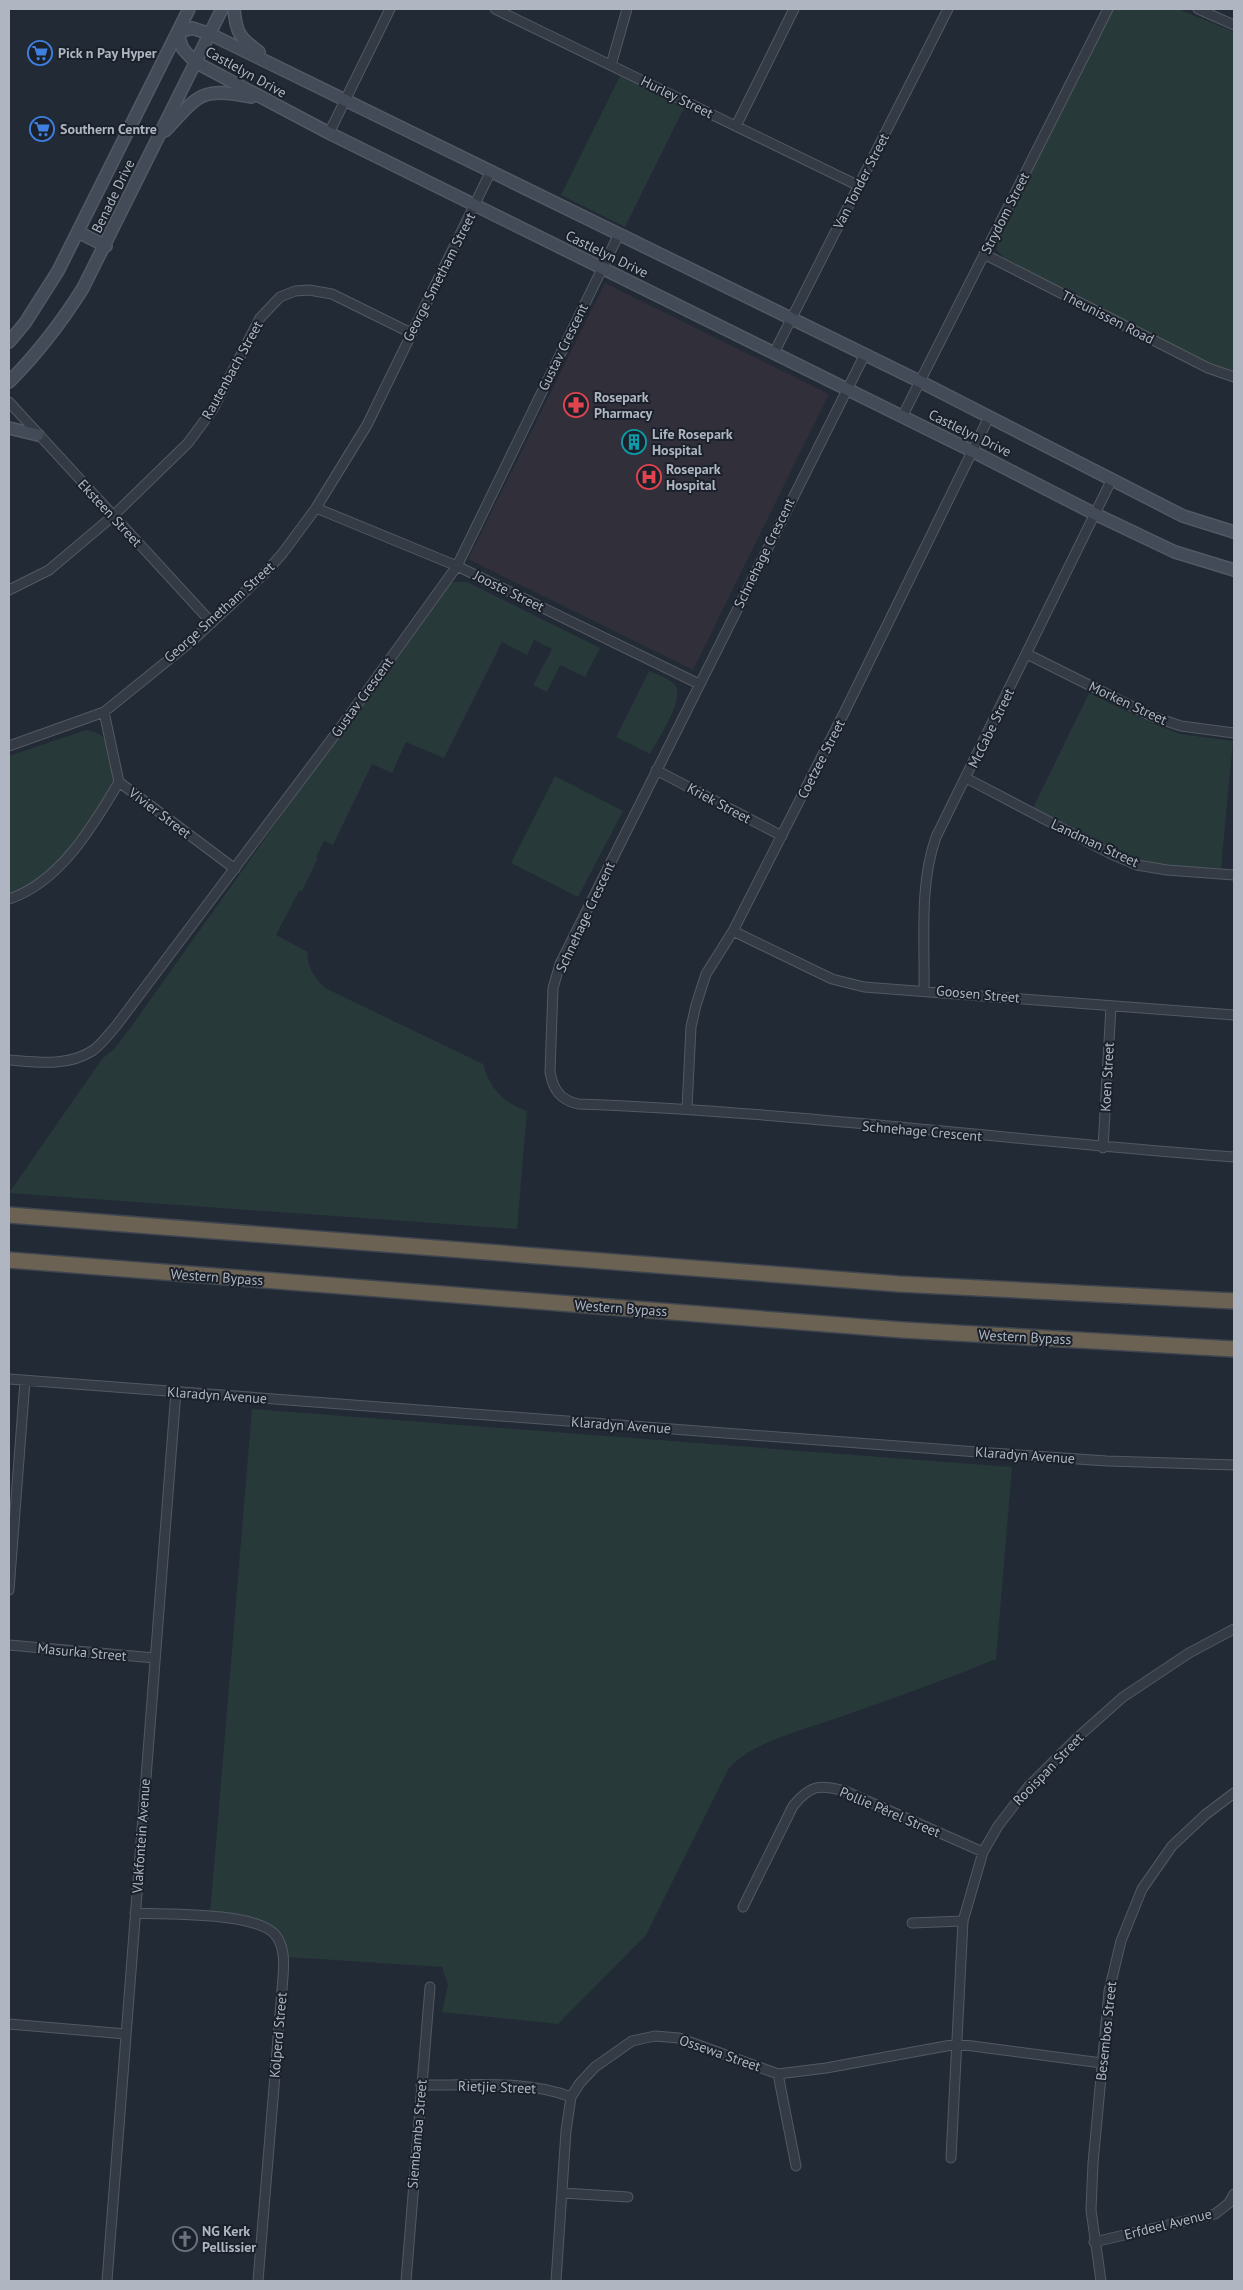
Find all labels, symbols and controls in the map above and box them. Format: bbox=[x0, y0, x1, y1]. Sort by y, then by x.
supermarket icon: Pick n Pay Hyper bbox=[27, 40, 53, 66]
street label: Castlelyn Drive bbox=[202, 42, 290, 102]
place label: Pick n Pay Hyper bbox=[58, 44, 157, 62]
street label: Hurley Street bbox=[638, 72, 716, 122]
supermarket icon: Southern Centre bbox=[29, 116, 55, 142]
place label: Southern Centre bbox=[60, 120, 157, 138]
street label: Van Tonder Street bbox=[829, 130, 893, 233]
street label: Benade Drive bbox=[87, 156, 139, 236]
street label: Strydom Street bbox=[977, 169, 1033, 257]
street label: George Smetham Street bbox=[399, 209, 479, 344]
street label: Castlelyn Drive bbox=[563, 226, 651, 282]
street label: Theunissen Road bbox=[1059, 286, 1157, 348]
street label: Gustav Crescent bbox=[534, 300, 592, 394]
street label: Rautenbach Street bbox=[197, 317, 267, 422]
place label: Rosepark Pharmacy bbox=[594, 388, 653, 422]
pharmacy icon: Rosepark Pharmacy bbox=[563, 392, 589, 418]
street label: Castlelyn Drive bbox=[926, 405, 1014, 461]
place label: Life Rosepark Hospital bbox=[652, 425, 733, 459]
building icon: Life Rosepark Hospital bbox=[621, 429, 647, 455]
place label: Rosepark Hospital bbox=[666, 460, 721, 494]
hospital icon: Rosepark Hospital bbox=[636, 464, 662, 490]
street label: Eksteen Street bbox=[74, 475, 146, 551]
street label: Schnehage Crescent bbox=[730, 495, 799, 611]
street label: George Smetham Street bbox=[160, 558, 278, 666]
street label: Jooste Street bbox=[470, 566, 547, 616]
street label: Gustav Crescent bbox=[327, 653, 397, 741]
street label: Morken Street bbox=[1086, 677, 1170, 729]
street label: McCabe Street bbox=[964, 685, 1018, 771]
street label: Coetzee Street bbox=[793, 716, 849, 802]
street label: Kriek Street bbox=[684, 779, 754, 827]
street label: Vivier Street bbox=[124, 783, 195, 842]
street label: Landman Street bbox=[1048, 815, 1142, 871]
street label: Schnehage Crescent bbox=[551, 859, 619, 975]
street label: Goosen Street bbox=[936, 981, 1021, 1007]
street label: Koen Street bbox=[1096, 1042, 1118, 1112]
street label: Schnehage Crescent bbox=[861, 1117, 983, 1145]
street label: Western Bypass bbox=[170, 1265, 264, 1289]
street label: Western Bypass bbox=[574, 1296, 668, 1320]
street label: Western Bypass bbox=[978, 1326, 1072, 1348]
street label: Klaradyn Avenue bbox=[166, 1383, 268, 1407]
street label: Klaradyn Avenue bbox=[570, 1413, 672, 1437]
street label: Klaradyn Avenue bbox=[974, 1443, 1076, 1467]
street label: Masurka Street bbox=[37, 1639, 128, 1665]
street label: Rooispan Street bbox=[1009, 1729, 1087, 1809]
street label: Vlakfontein Avenue bbox=[128, 1778, 154, 1895]
street label: Pollie Pêrel Street bbox=[837, 1783, 943, 1841]
street label: Besembos Street bbox=[1092, 1980, 1120, 2082]
street label: Kolperd Street bbox=[265, 1991, 291, 2079]
street label: Ossewa Street bbox=[677, 2031, 763, 2075]
street label: Rietjie Street bbox=[458, 2077, 537, 2097]
street label: Siembamba Street bbox=[403, 2078, 431, 2189]
street label: Erfdeel Avenue bbox=[1122, 2204, 1214, 2244]
place label: NG Kerk Pellissier bbox=[202, 2222, 256, 2256]
church icon: NG Kerk Pellissier bbox=[172, 2226, 198, 2252]

